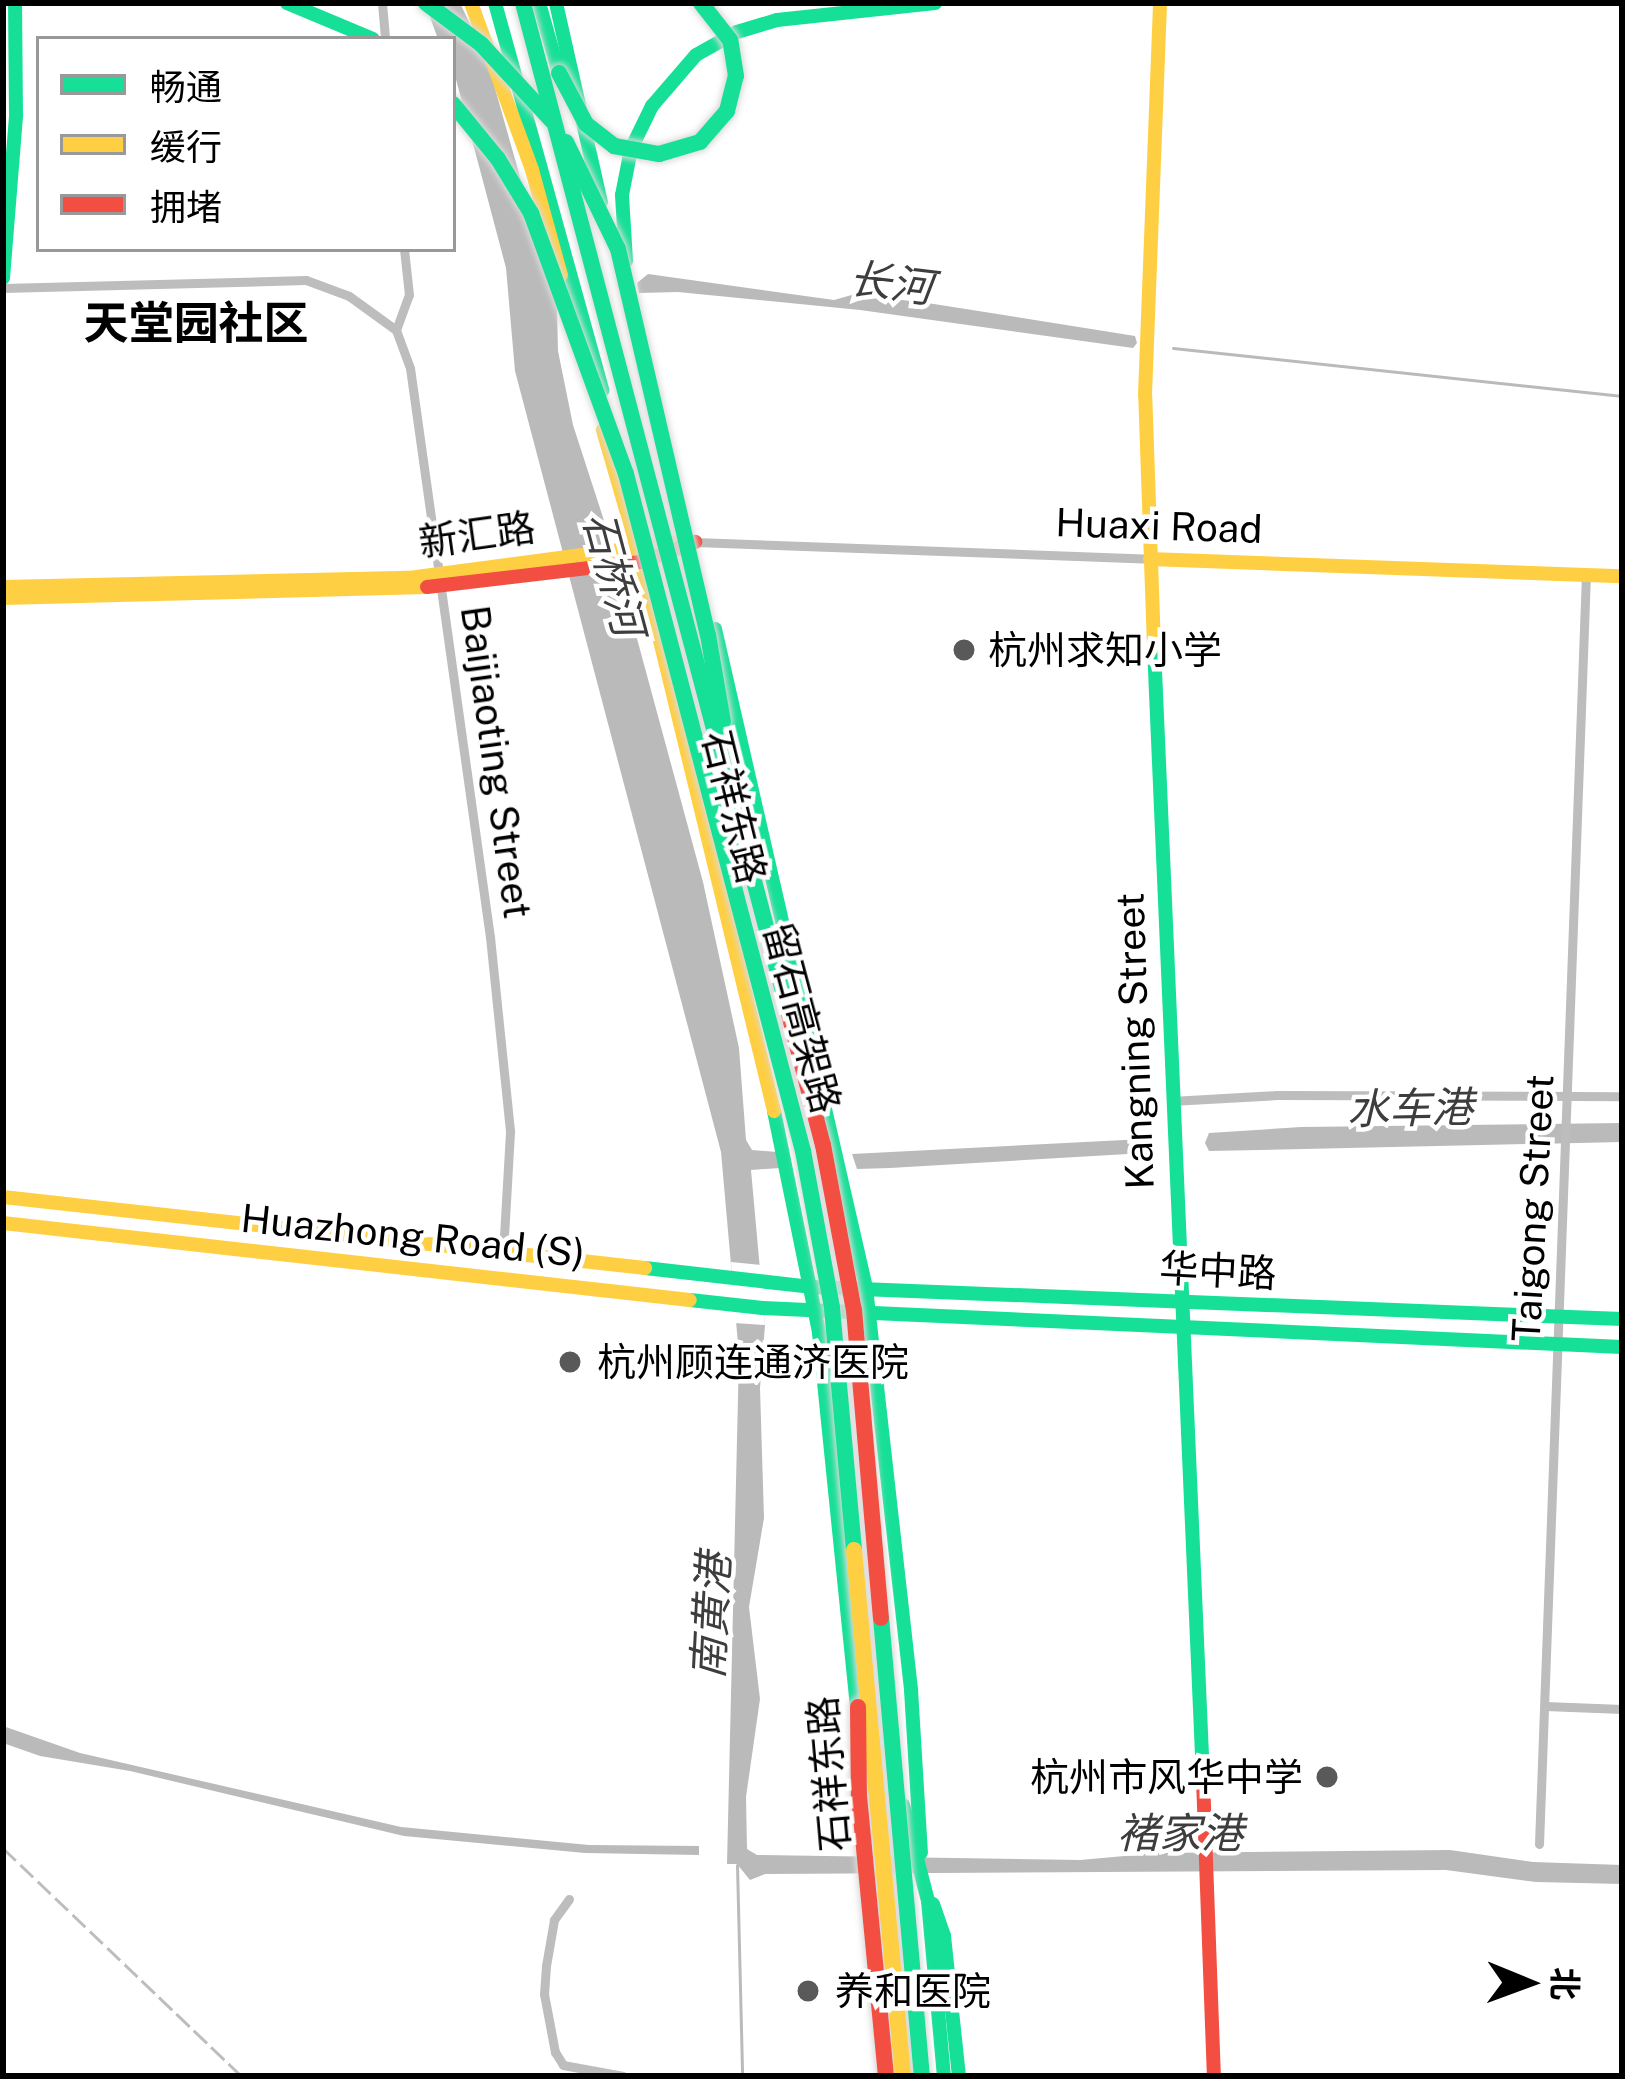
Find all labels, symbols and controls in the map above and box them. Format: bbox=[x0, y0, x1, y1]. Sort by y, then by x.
legend bbox=[36, 36, 456, 252]
text: 畅通 bbox=[150, 66, 222, 108]
text: 缓行 bbox=[150, 126, 222, 168]
text: 拥堵 bbox=[150, 186, 222, 228]
water label: 长河 bbox=[846, 253, 936, 313]
district label: 天堂园社区 bbox=[84, 296, 308, 350]
street label: Huaxi Road bbox=[1055, 499, 1263, 553]
street label: 新汇路 bbox=[416, 504, 538, 566]
water label: 石桥河 bbox=[573, 507, 655, 641]
street label: Baijiaoting Street bbox=[451, 603, 541, 921]
place label: 杭州求知小学 bbox=[988, 627, 1222, 673]
marker: 杭州求知小学 bbox=[951, 637, 977, 663]
street label: 石祥东路 bbox=[692, 726, 776, 888]
street label: Kangning Street bbox=[1106, 892, 1164, 1190]
street label: 留石高架路 bbox=[754, 918, 850, 1118]
street label: Taigong Street bbox=[1503, 1073, 1563, 1343]
water label: 水车港 bbox=[1347, 1082, 1473, 1134]
street label: Huazhong Road (S) bbox=[239, 1195, 587, 1277]
street label: 华中路 bbox=[1158, 1245, 1278, 1297]
place label: 杭州顾连通济医院 bbox=[597, 1339, 909, 1385]
marker: 杭州顾连通济医院 bbox=[554, 1346, 586, 1378]
water label: 南黄港 bbox=[683, 1552, 739, 1680]
street label: 石祥东路 bbox=[799, 1694, 859, 1854]
place label: 杭州市风华中学 bbox=[1030, 1754, 1303, 1800]
marker: 杭州市风华中学 bbox=[1314, 1764, 1340, 1790]
water label: 褚家港 bbox=[1117, 1808, 1243, 1858]
north arrow bbox=[1469, 1923, 1589, 2043]
text: 北 bbox=[1546, 1967, 1584, 2000]
place label: 养和医院 bbox=[835, 1968, 991, 2014]
marker: 养和医院 bbox=[792, 1975, 824, 2007]

